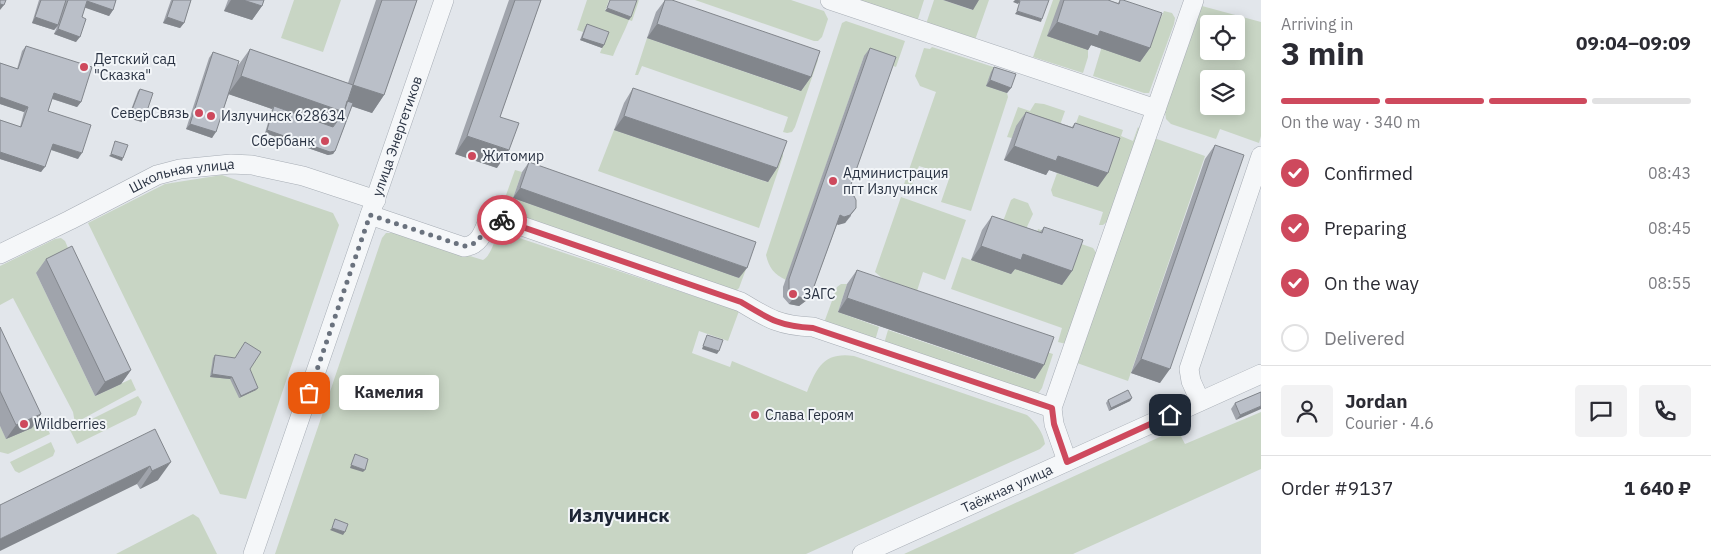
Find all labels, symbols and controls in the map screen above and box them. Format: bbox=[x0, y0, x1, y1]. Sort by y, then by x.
text: Arriving in bbox=[1281, 14, 1353, 34]
map controls bbox=[1200, 15, 1245, 115]
button: locate bbox=[1200, 15, 1245, 60]
text: 09:04–09:09 bbox=[1576, 31, 1691, 55]
text: 3 min bbox=[1281, 32, 1365, 74]
place label: Детский сад "Сказка" bbox=[94, 50, 176, 84]
marker: Детский сад "Сказка" bbox=[78, 61, 90, 73]
button: layers bbox=[1200, 70, 1245, 115]
street label: улица Энергетиков bbox=[368, 73, 426, 199]
place label: СеверСвязь bbox=[111, 104, 189, 122]
marker: СеверСвязь bbox=[193, 107, 205, 119]
place label: Излучинск 628634 bbox=[221, 107, 345, 125]
marker: Излучинск 628634 bbox=[205, 110, 217, 122]
text: On the way · 340 m bbox=[1281, 112, 1420, 132]
place label: Сбербанк bbox=[251, 132, 315, 150]
marker: Сбербанк bbox=[319, 135, 331, 147]
place label: Житомир bbox=[482, 147, 544, 165]
marker: Житомир bbox=[466, 150, 478, 162]
street label: Школьная улица bbox=[126, 155, 236, 197]
icon: check bbox=[1281, 159, 1309, 187]
text: Confirmed bbox=[1324, 161, 1413, 185]
text: 08:43 bbox=[1648, 163, 1691, 183]
place label: Администрация пгт Излучинск bbox=[843, 164, 948, 198]
marker: Администрация пгт Излучинск bbox=[827, 175, 839, 187]
courier bbox=[477, 195, 527, 245]
icon: bike bbox=[488, 206, 516, 234]
icon: check bbox=[1281, 214, 1309, 242]
text: Preparing bbox=[1324, 216, 1406, 240]
text: 08:45 bbox=[1648, 218, 1691, 238]
icon: check bbox=[1281, 269, 1309, 297]
text: On the way bbox=[1324, 271, 1419, 295]
text: 08:55 bbox=[1648, 273, 1691, 293]
place label: ЗАГС bbox=[803, 285, 836, 303]
marker: ЗАГС bbox=[787, 288, 799, 300]
text: Delivered bbox=[1324, 326, 1405, 350]
pin bbox=[288, 372, 330, 414]
callout: Камелия bbox=[339, 376, 439, 410]
icon: bag bbox=[295, 379, 323, 407]
text: Камелия bbox=[354, 382, 424, 402]
button: person bbox=[1281, 385, 1333, 437]
button: chat bbox=[1575, 385, 1627, 437]
button: phone bbox=[1639, 385, 1691, 437]
text: Jordan bbox=[1345, 389, 1408, 413]
pin bbox=[1149, 394, 1191, 436]
icon: home bbox=[1156, 401, 1184, 429]
place label: Слава Героям bbox=[765, 406, 854, 424]
marker: Слава Героям bbox=[749, 409, 761, 421]
text: Courier · 4.6 bbox=[1345, 413, 1434, 433]
place label: Wildberries bbox=[34, 415, 106, 433]
marker: Wildberries bbox=[18, 418, 30, 430]
street label: Таёжная улица bbox=[959, 460, 1056, 517]
text: Order #9137 bbox=[1281, 476, 1393, 500]
text: 1 640 ₽ bbox=[1624, 476, 1691, 500]
district label: Излучинск bbox=[569, 503, 669, 527]

